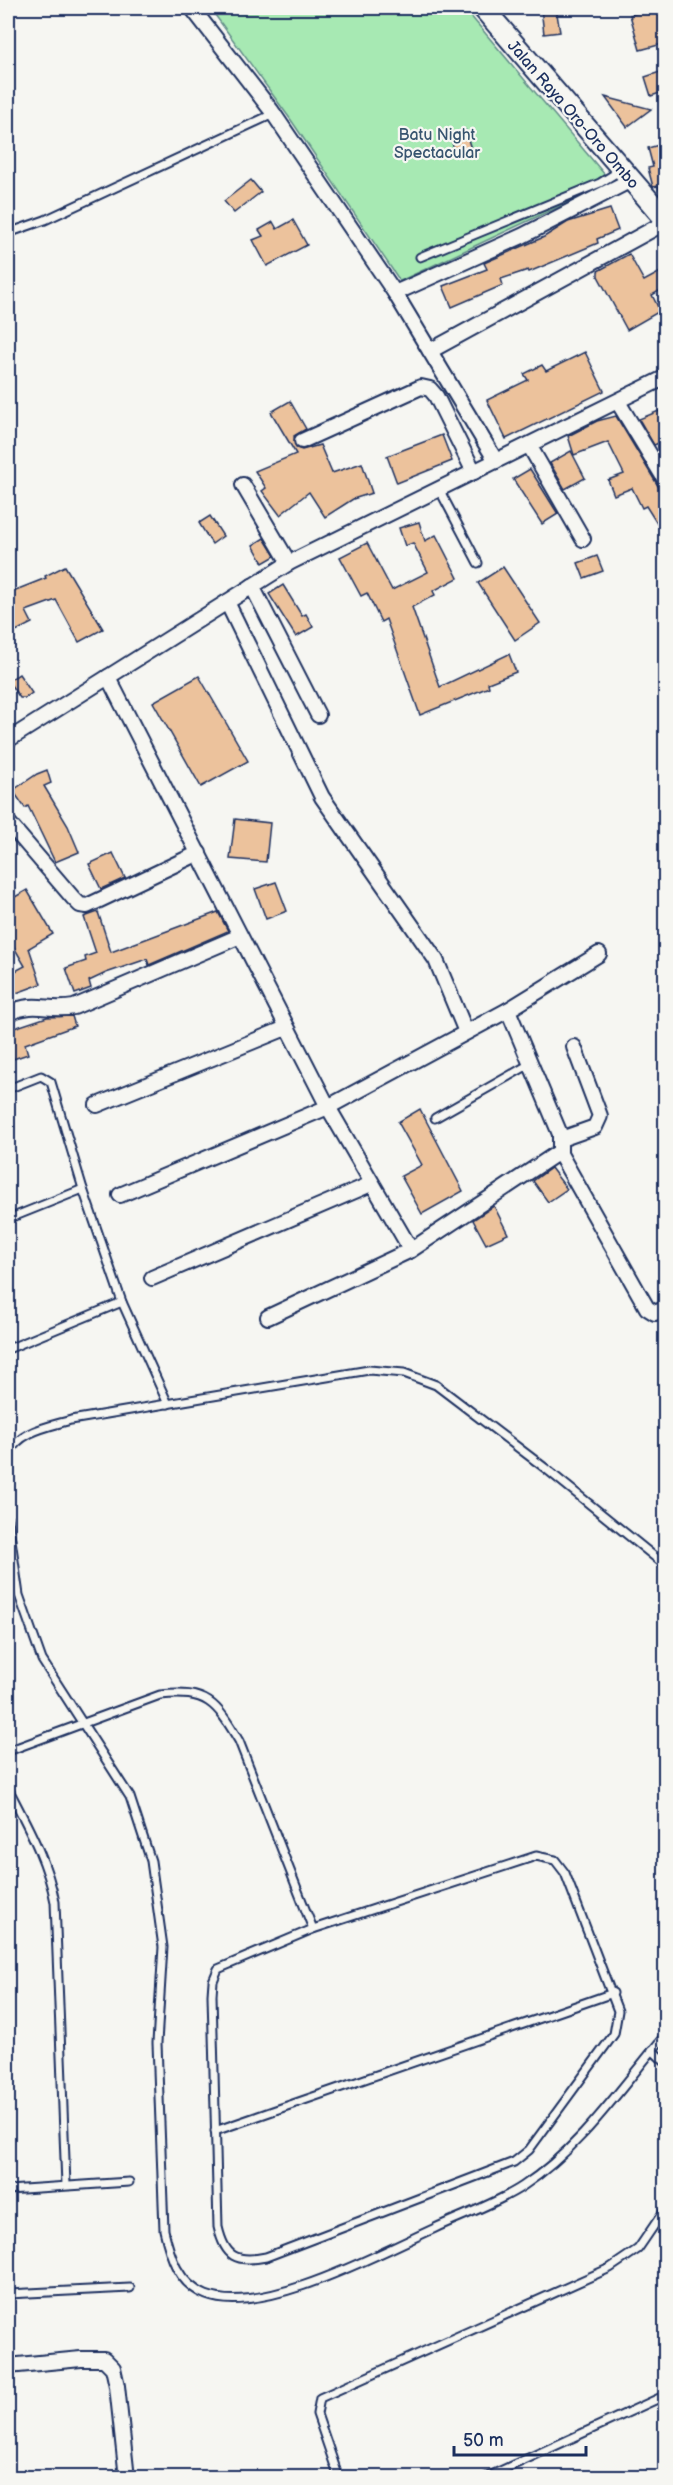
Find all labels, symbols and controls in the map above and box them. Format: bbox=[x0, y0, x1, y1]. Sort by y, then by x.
street label: Jalan Raya Oro-Oro Ombo bbox=[503, 37, 643, 193]
park label: Batu Night Spectacular bbox=[394, 126, 480, 163]
scale bar bbox=[454, 2419, 586, 2457]
text: 50 m bbox=[463, 2430, 504, 2451]

